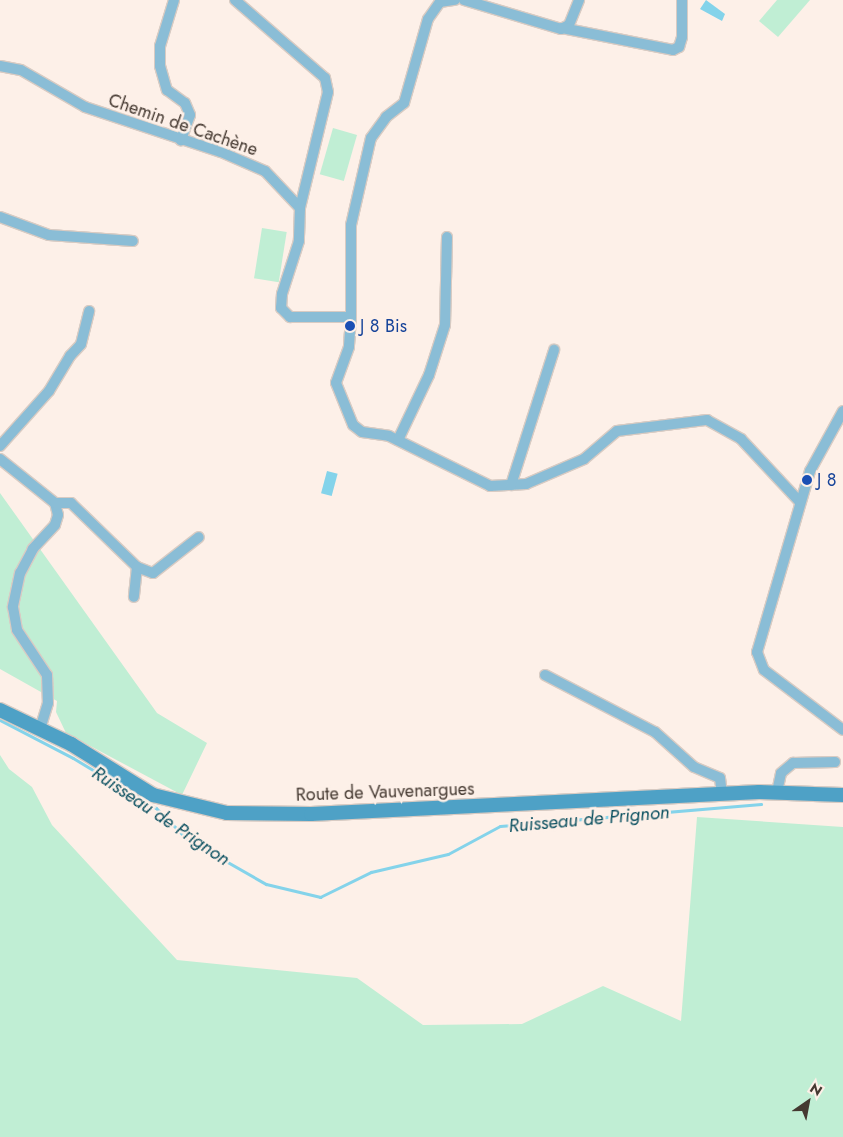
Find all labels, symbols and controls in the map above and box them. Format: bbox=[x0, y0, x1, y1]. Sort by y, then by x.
street label: Chemin de Cachène bbox=[105, 89, 261, 161]
place label: J 8 Bis bbox=[360, 315, 407, 337]
marker: J 8 Bis bbox=[344, 320, 356, 332]
place label: J 8 bbox=[817, 469, 837, 491]
marker: J 8 bbox=[801, 474, 813, 486]
water label: Ruisseau de Prignon bbox=[88, 761, 234, 871]
street label: Route de Vauvenargues bbox=[295, 778, 475, 806]
water label: Ruisseau de Prignon bbox=[508, 801, 670, 837]
north arrow bbox=[783, 1077, 833, 1127]
text: N bbox=[806, 1078, 826, 1101]

